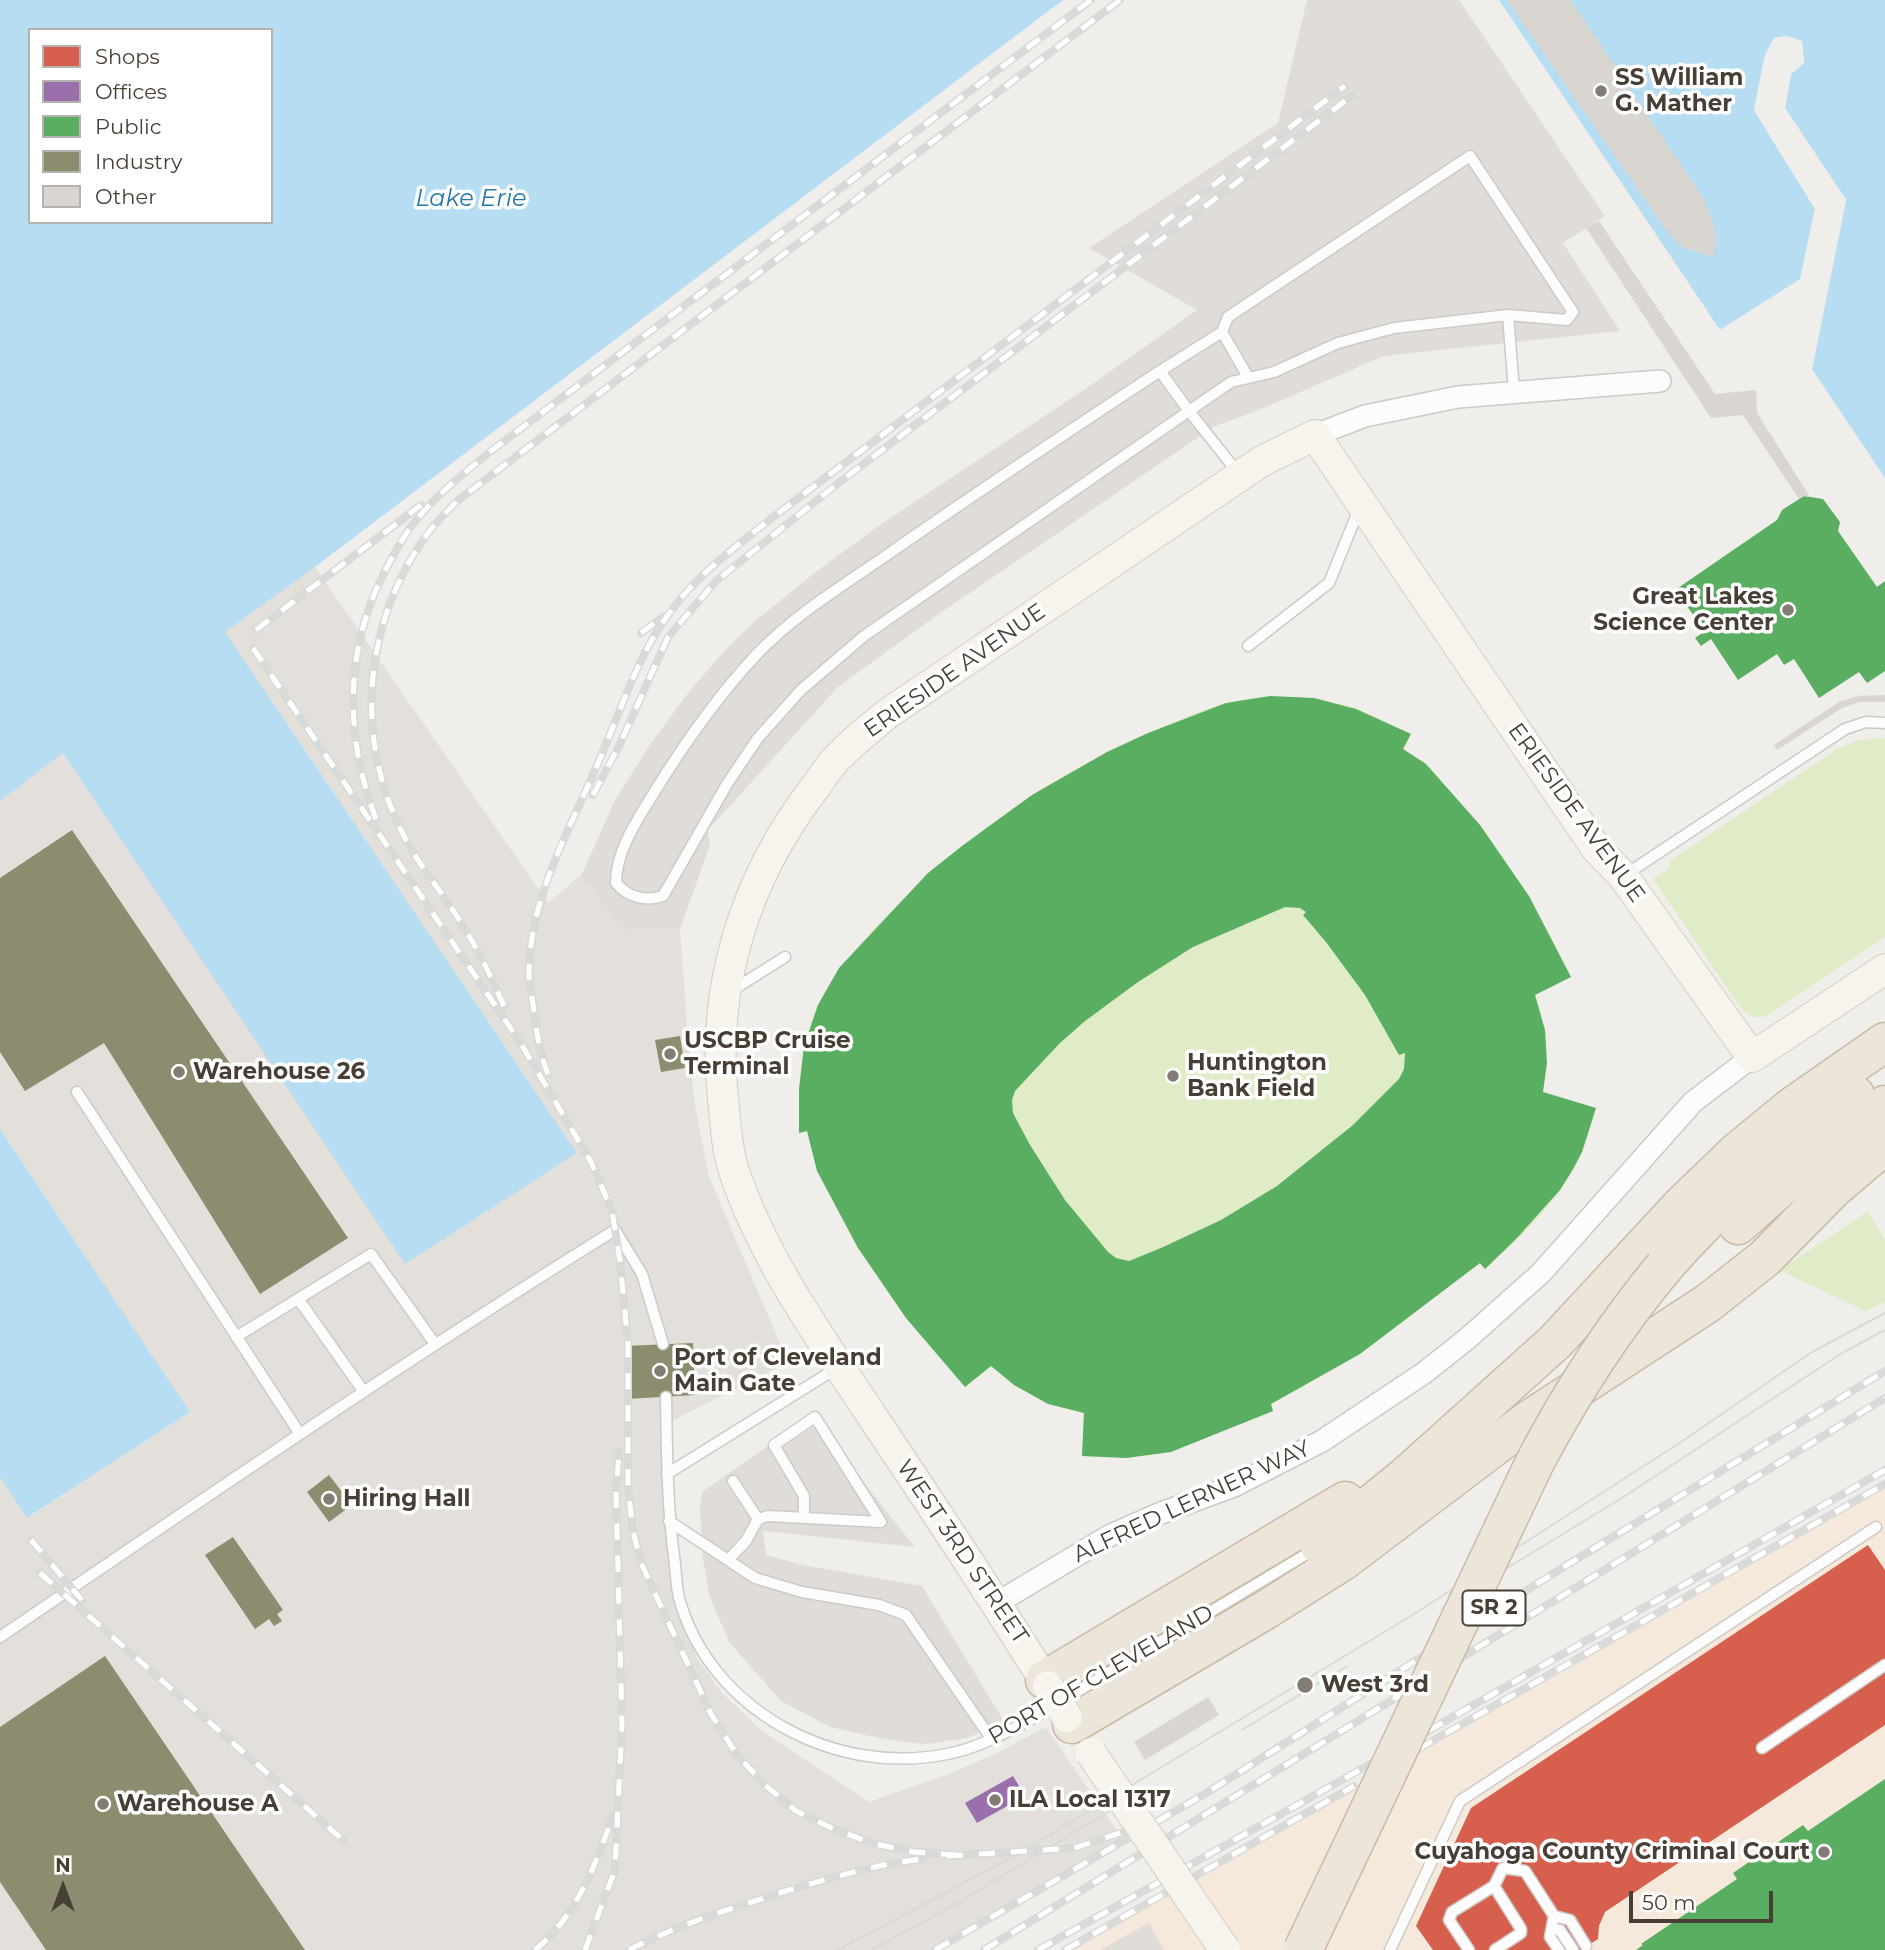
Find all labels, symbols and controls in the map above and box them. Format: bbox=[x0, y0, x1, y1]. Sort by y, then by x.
legend bbox=[28, 28, 273, 224]
text: Shops bbox=[95, 44, 160, 69]
place label: SS William G. Mather bbox=[1615, 64, 1743, 118]
text: Offices bbox=[95, 79, 167, 104]
marker: SS William G. Mather bbox=[1593, 83, 1609, 99]
text: Public bbox=[95, 114, 162, 139]
text: Industry bbox=[95, 149, 182, 174]
text: Other bbox=[95, 184, 157, 209]
water label: Lake Erie bbox=[415, 185, 527, 213]
place label: Great Lakes Science Center bbox=[1593, 583, 1774, 637]
street label: ERIESIDE AVENUE bbox=[859, 598, 1051, 744]
marker: Great Lakes Science Center bbox=[1780, 602, 1796, 618]
street label: ERIESIDE AVENUE bbox=[1502, 718, 1650, 908]
place label: USCBP Cruise Terminal bbox=[684, 1027, 850, 1081]
marker: USCBP Cruise Terminal bbox=[662, 1046, 678, 1062]
place label: Huntington Bank Field bbox=[1187, 1049, 1327, 1103]
place label: Warehouse 26 bbox=[193, 1058, 365, 1086]
marker: Warehouse 26 bbox=[171, 1064, 187, 1080]
marker: Huntington Bank Field bbox=[1165, 1068, 1181, 1084]
place label: Port of Cleveland Main Gate bbox=[674, 1344, 882, 1398]
marker: Port of Cleveland Main Gate bbox=[652, 1363, 668, 1379]
street label: ALFRED LERNER WAY bbox=[1069, 1435, 1315, 1569]
street label: WEST 3RD STREET bbox=[890, 1455, 1034, 1649]
place label: Hiring Hall bbox=[343, 1485, 470, 1513]
marker: Hiring Hall bbox=[321, 1491, 337, 1507]
road number: SR 2 bbox=[1462, 1590, 1526, 1626]
street label: PORT OF CLEVELAND bbox=[984, 1599, 1218, 1751]
place label: West 3rd bbox=[1321, 1671, 1429, 1699]
marker: West 3rd bbox=[1295, 1675, 1315, 1695]
place label: ILA Local 1317 bbox=[1009, 1786, 1171, 1814]
place label: Warehouse A bbox=[117, 1790, 279, 1818]
marker: ILA Local 1317 bbox=[987, 1792, 1003, 1808]
marker: Warehouse A bbox=[95, 1796, 111, 1812]
place label: Cuyahoga County Criminal Court bbox=[1415, 1838, 1810, 1866]
marker: Cuyahoga County Criminal Court bbox=[1816, 1844, 1832, 1860]
north arrow bbox=[28, 1852, 98, 1922]
text: N bbox=[55, 1854, 71, 1877]
scale bar bbox=[1633, 1876, 1776, 1920]
text: 50 m bbox=[1642, 1890, 1696, 1915]

